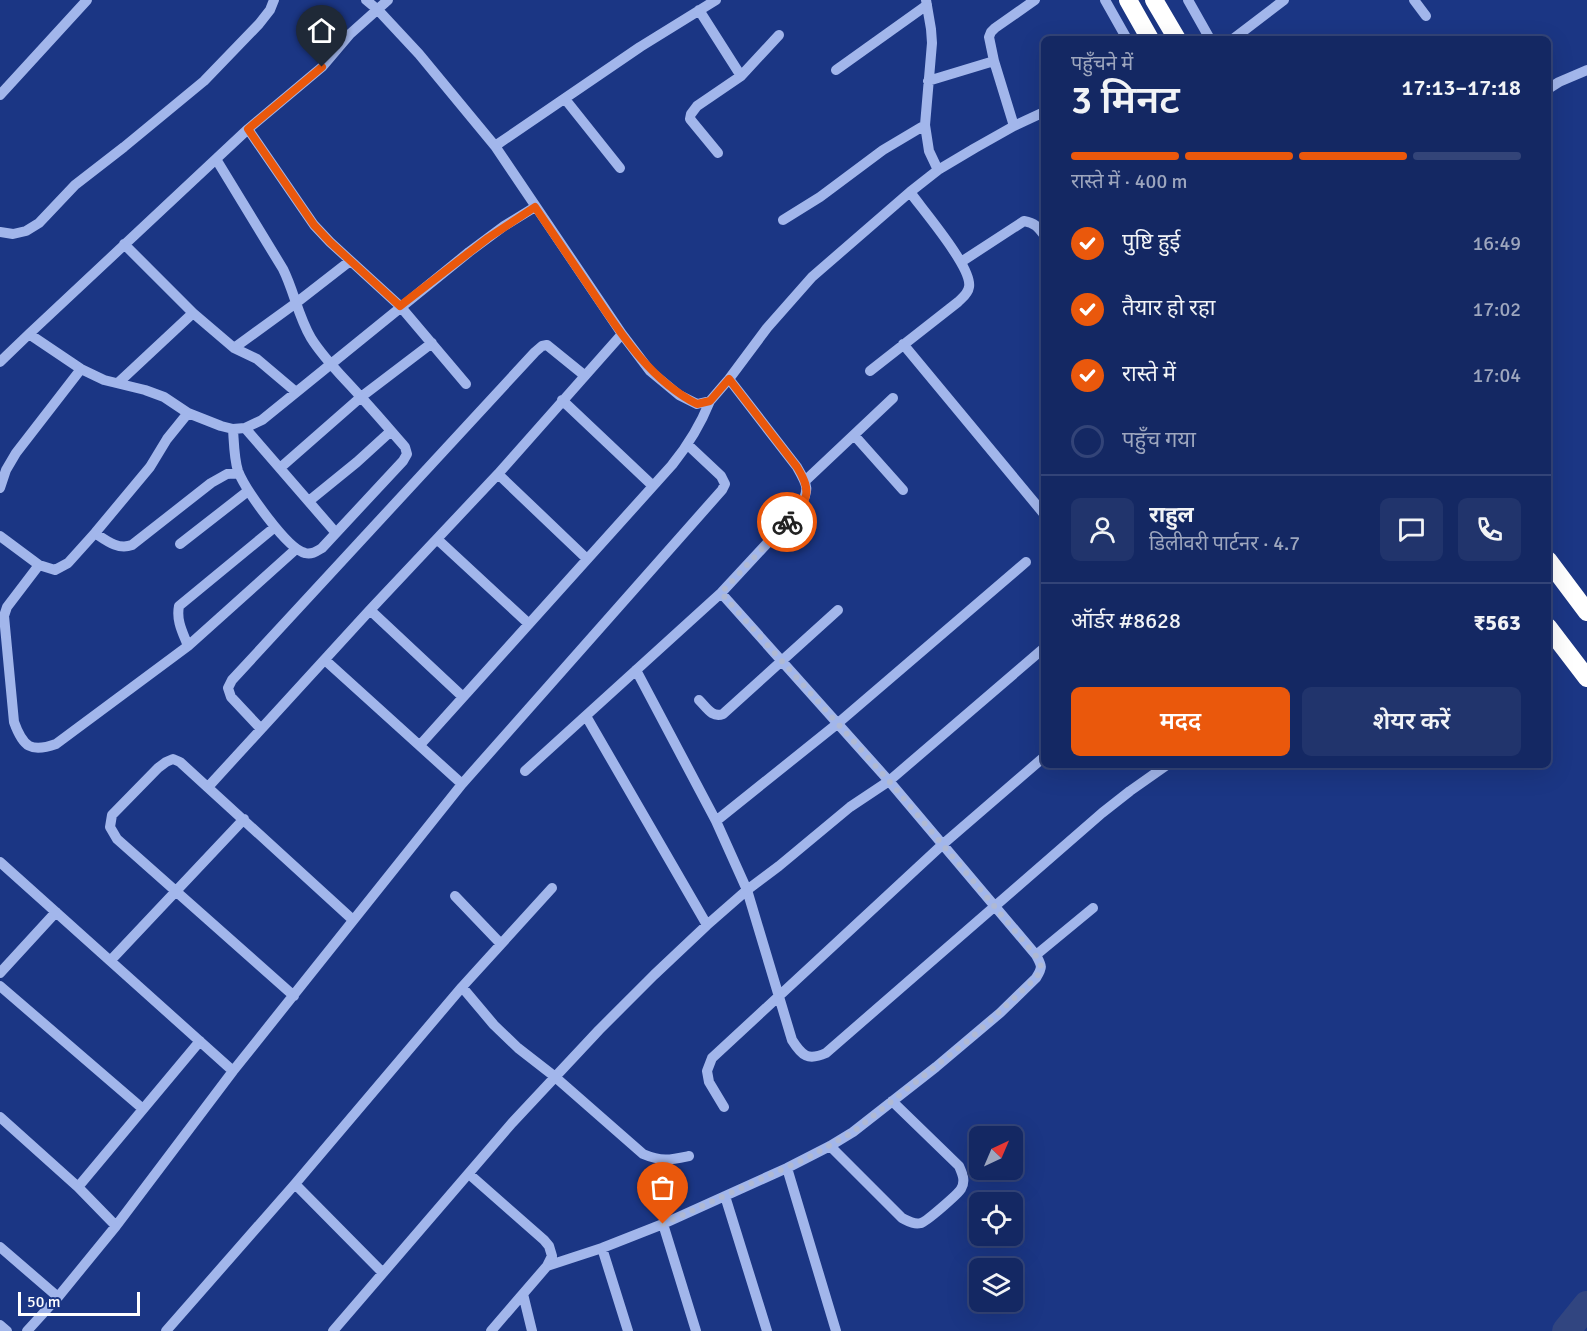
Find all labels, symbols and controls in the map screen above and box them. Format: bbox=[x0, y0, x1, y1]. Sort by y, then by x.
pin bbox=[296, 5, 347, 67]
icon: home bbox=[305, 14, 338, 47]
text: पहुँचने में bbox=[1071, 51, 1133, 76]
text: 17:13–17:18 bbox=[1402, 74, 1521, 101]
text: 3 मिनट bbox=[1071, 76, 1180, 124]
text: रास्ते में · 400 m bbox=[1071, 169, 1188, 194]
icon: check bbox=[1071, 227, 1104, 260]
text: पुष्टि हुई bbox=[1122, 228, 1180, 255]
text: 16:49 bbox=[1472, 231, 1521, 256]
icon: check bbox=[1071, 293, 1104, 326]
text: तैयार हो रहा bbox=[1122, 294, 1215, 321]
text: 17:02 bbox=[1472, 297, 1521, 322]
icon: check bbox=[1071, 359, 1104, 392]
text: रास्ते में bbox=[1122, 360, 1176, 387]
text: 17:04 bbox=[1472, 363, 1521, 388]
text: पहुँच गया bbox=[1122, 426, 1196, 453]
courier bbox=[757, 492, 817, 552]
button: person bbox=[1071, 498, 1134, 561]
button: chat bbox=[1380, 498, 1443, 561]
button: phone bbox=[1458, 498, 1521, 561]
text: राहुल bbox=[1149, 501, 1194, 528]
icon: bike bbox=[771, 506, 804, 539]
text: डिलीवरी पार्टनर · 4.7 bbox=[1149, 531, 1300, 556]
text: ऑर्डर #8628 bbox=[1071, 607, 1181, 634]
text: ₹563 bbox=[1473, 609, 1521, 636]
button: मदद bbox=[1071, 687, 1290, 756]
button: शेयर करें bbox=[1302, 687, 1521, 756]
north arrow bbox=[969, 1126, 1023, 1180]
map controls bbox=[969, 1126, 1023, 1312]
pin bbox=[637, 1162, 688, 1224]
icon: bag bbox=[646, 1171, 679, 1204]
button: locate bbox=[969, 1192, 1023, 1246]
button: layers bbox=[969, 1258, 1023, 1312]
scale bar bbox=[18, 1289, 140, 1316]
text: 50 m bbox=[27, 1292, 61, 1312]

